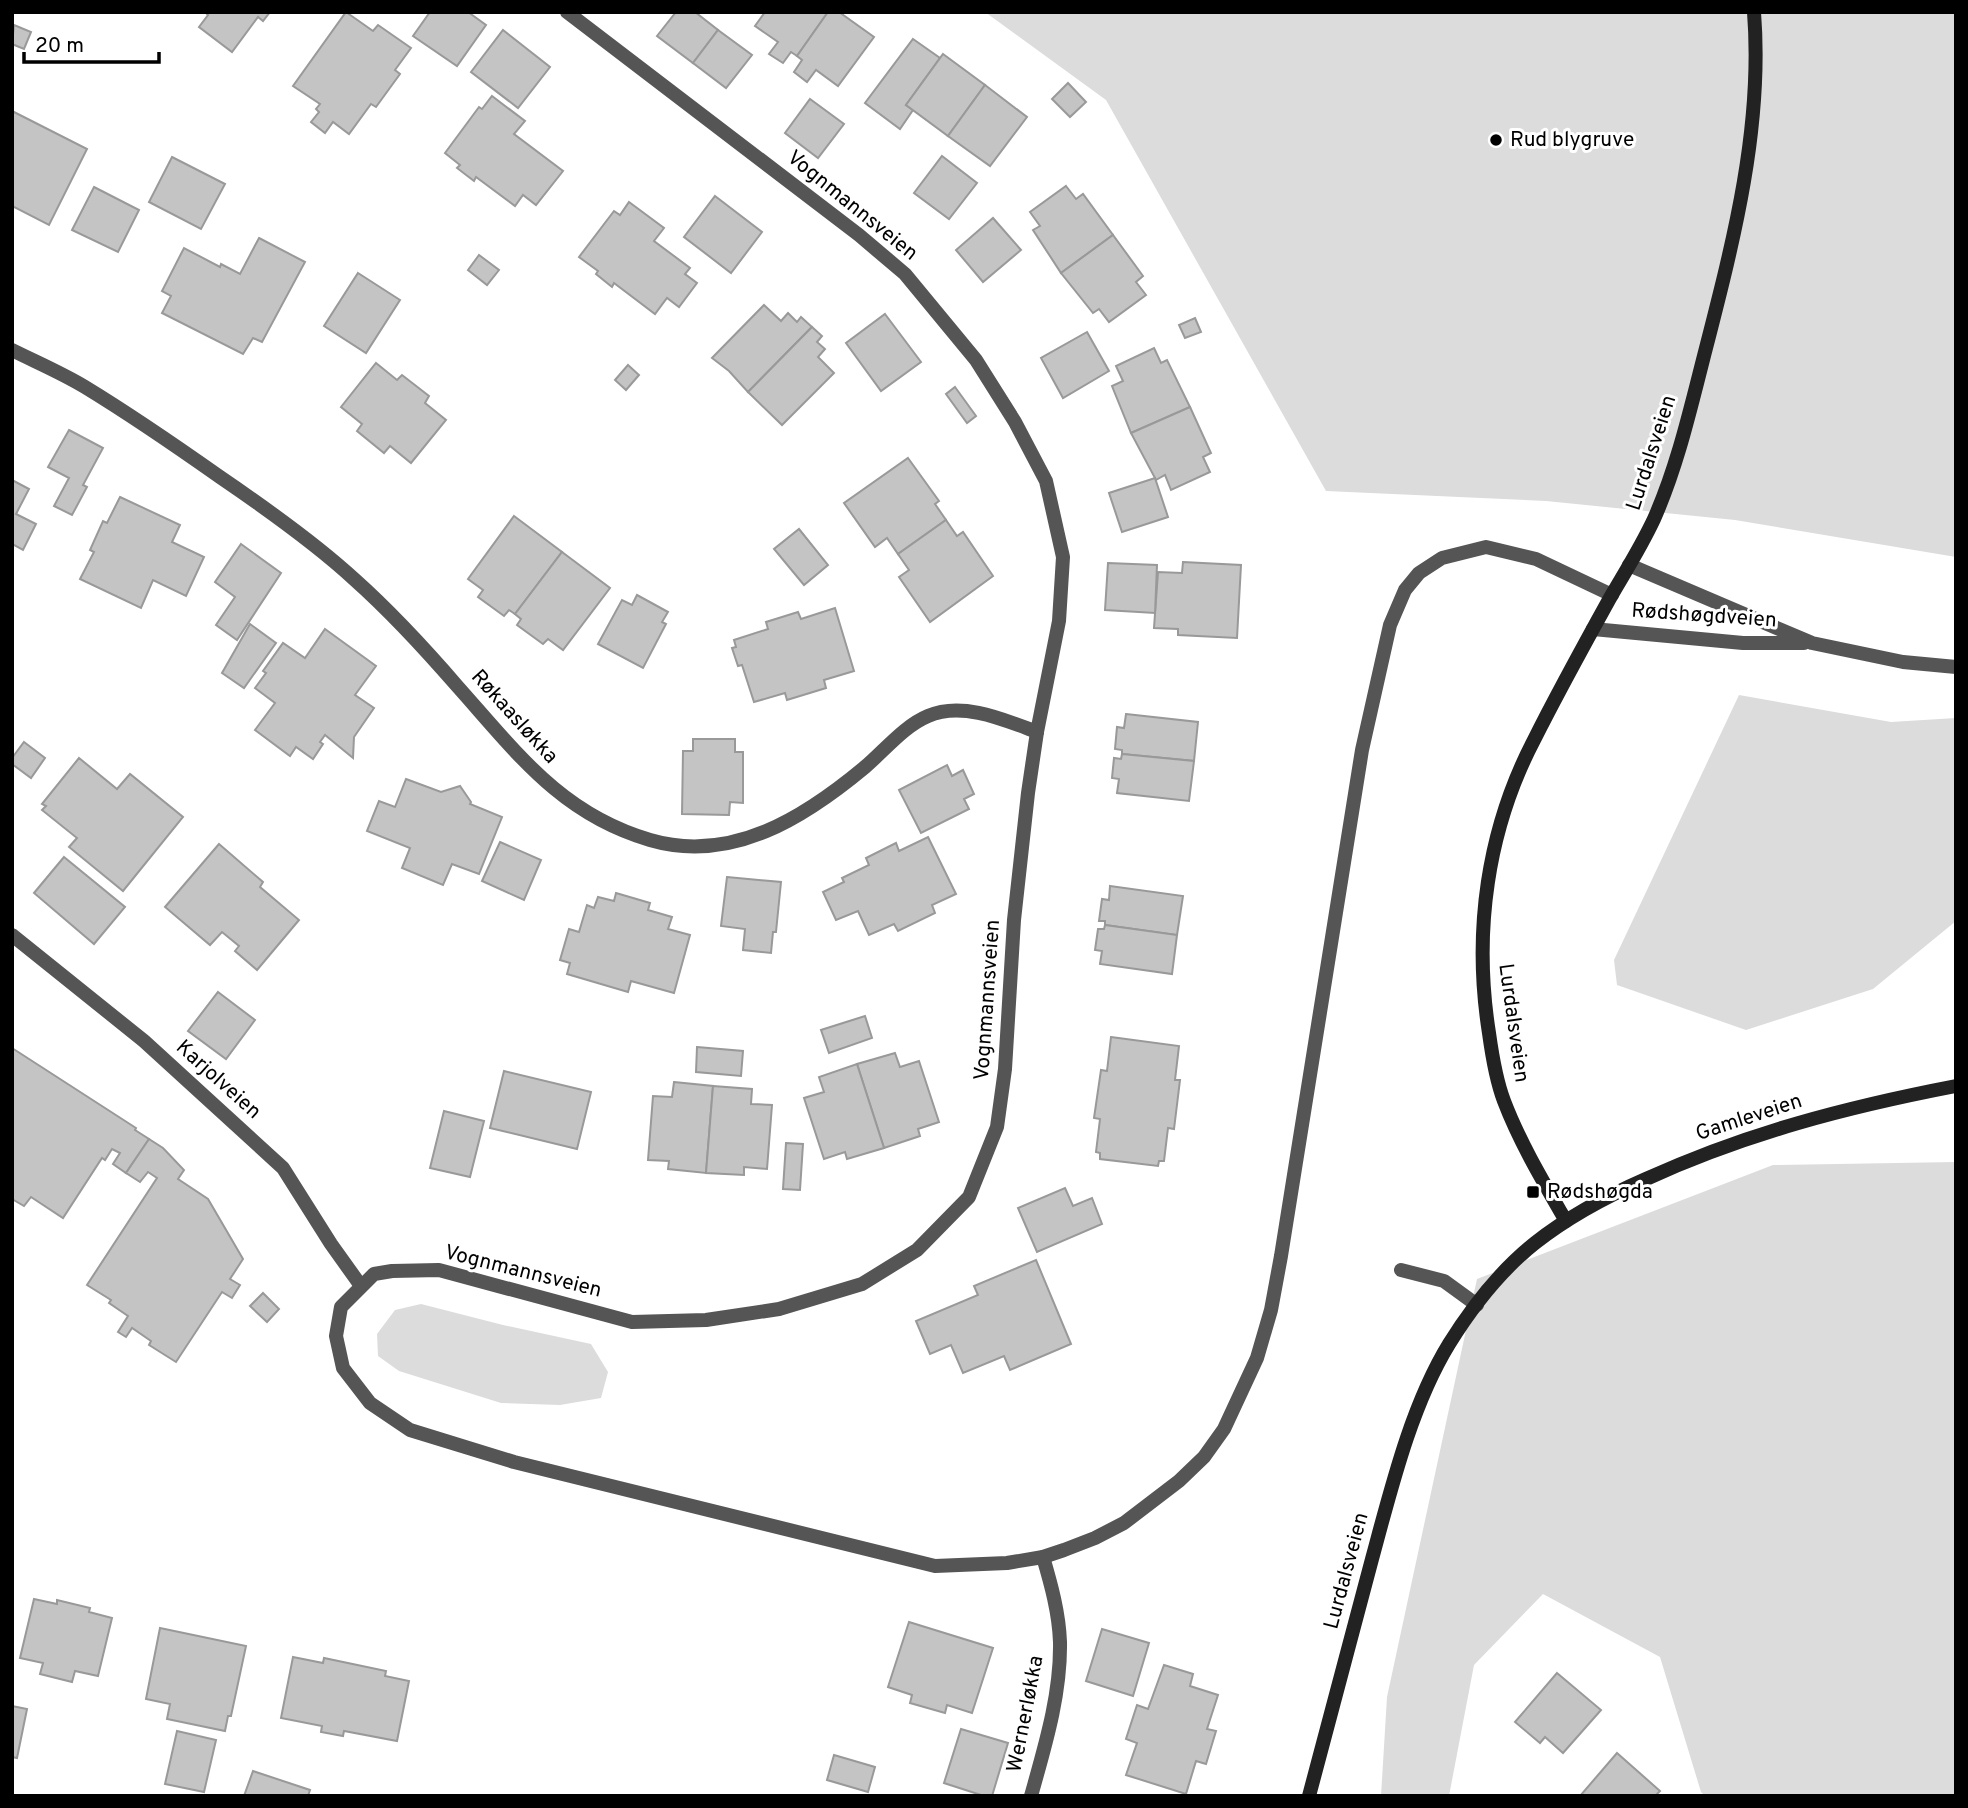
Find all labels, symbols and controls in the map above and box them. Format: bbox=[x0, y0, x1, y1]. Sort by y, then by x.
scale bar bbox=[24, 21, 159, 65]
text: 20 m bbox=[35, 33, 84, 60]
place label: Rud blygruve bbox=[1510, 127, 1634, 154]
marker: Rud blygruve bbox=[1488, 132, 1504, 148]
street label: Vognmannsveien bbox=[781, 145, 923, 267]
street label: Lurdalsveien bbox=[1621, 392, 1683, 514]
street label: Rødshøgdveien bbox=[1631, 597, 1777, 635]
street label: Røkaasløkka bbox=[465, 664, 563, 770]
street label: Vognmannsveien bbox=[969, 919, 1007, 1081]
street label: Lurdalsveien bbox=[1491, 962, 1535, 1084]
street label: Karjolveien bbox=[170, 1034, 266, 1126]
street label: Gamleveien bbox=[1692, 1088, 1806, 1148]
place label: Rødshøgda bbox=[1547, 1179, 1653, 1206]
marker: Rødshøgda bbox=[1525, 1184, 1541, 1200]
street label: Vognmannsveien bbox=[442, 1239, 604, 1305]
street label: Lurdalsveien bbox=[1318, 1510, 1376, 1632]
street label: Wernerløkka bbox=[1001, 1653, 1051, 1775]

